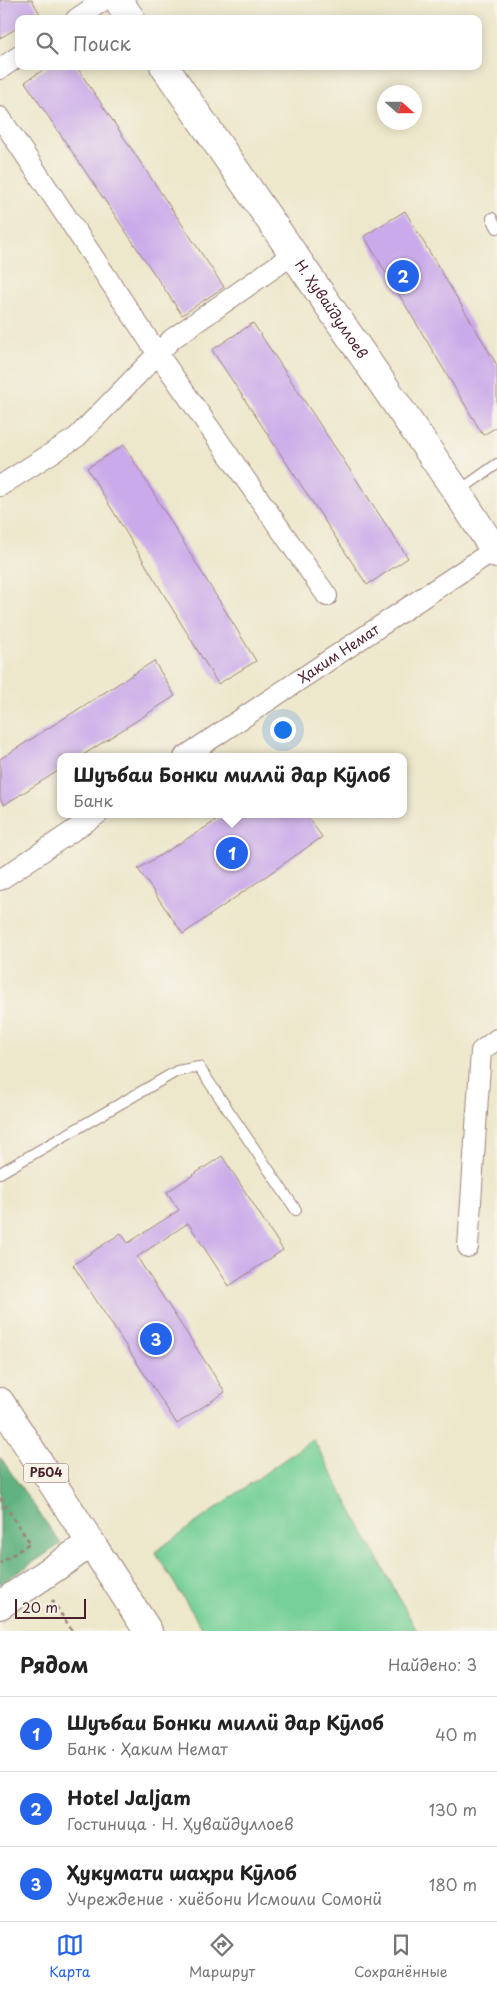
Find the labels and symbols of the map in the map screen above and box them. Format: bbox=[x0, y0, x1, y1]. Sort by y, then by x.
north arrow bbox=[377, 85, 422, 130]
street label: Н. Ҳувайдуллоев bbox=[290, 255, 373, 362]
pin: 2 bbox=[387, 257, 419, 295]
street label: Ҳаким Немат bbox=[293, 618, 384, 688]
your location bbox=[270, 717, 296, 743]
pin: 1 bbox=[216, 834, 248, 872]
pin: 3 bbox=[140, 1320, 172, 1358]
road number: РБ04 bbox=[23, 1464, 68, 1482]
scale bar bbox=[15, 1596, 86, 1619]

